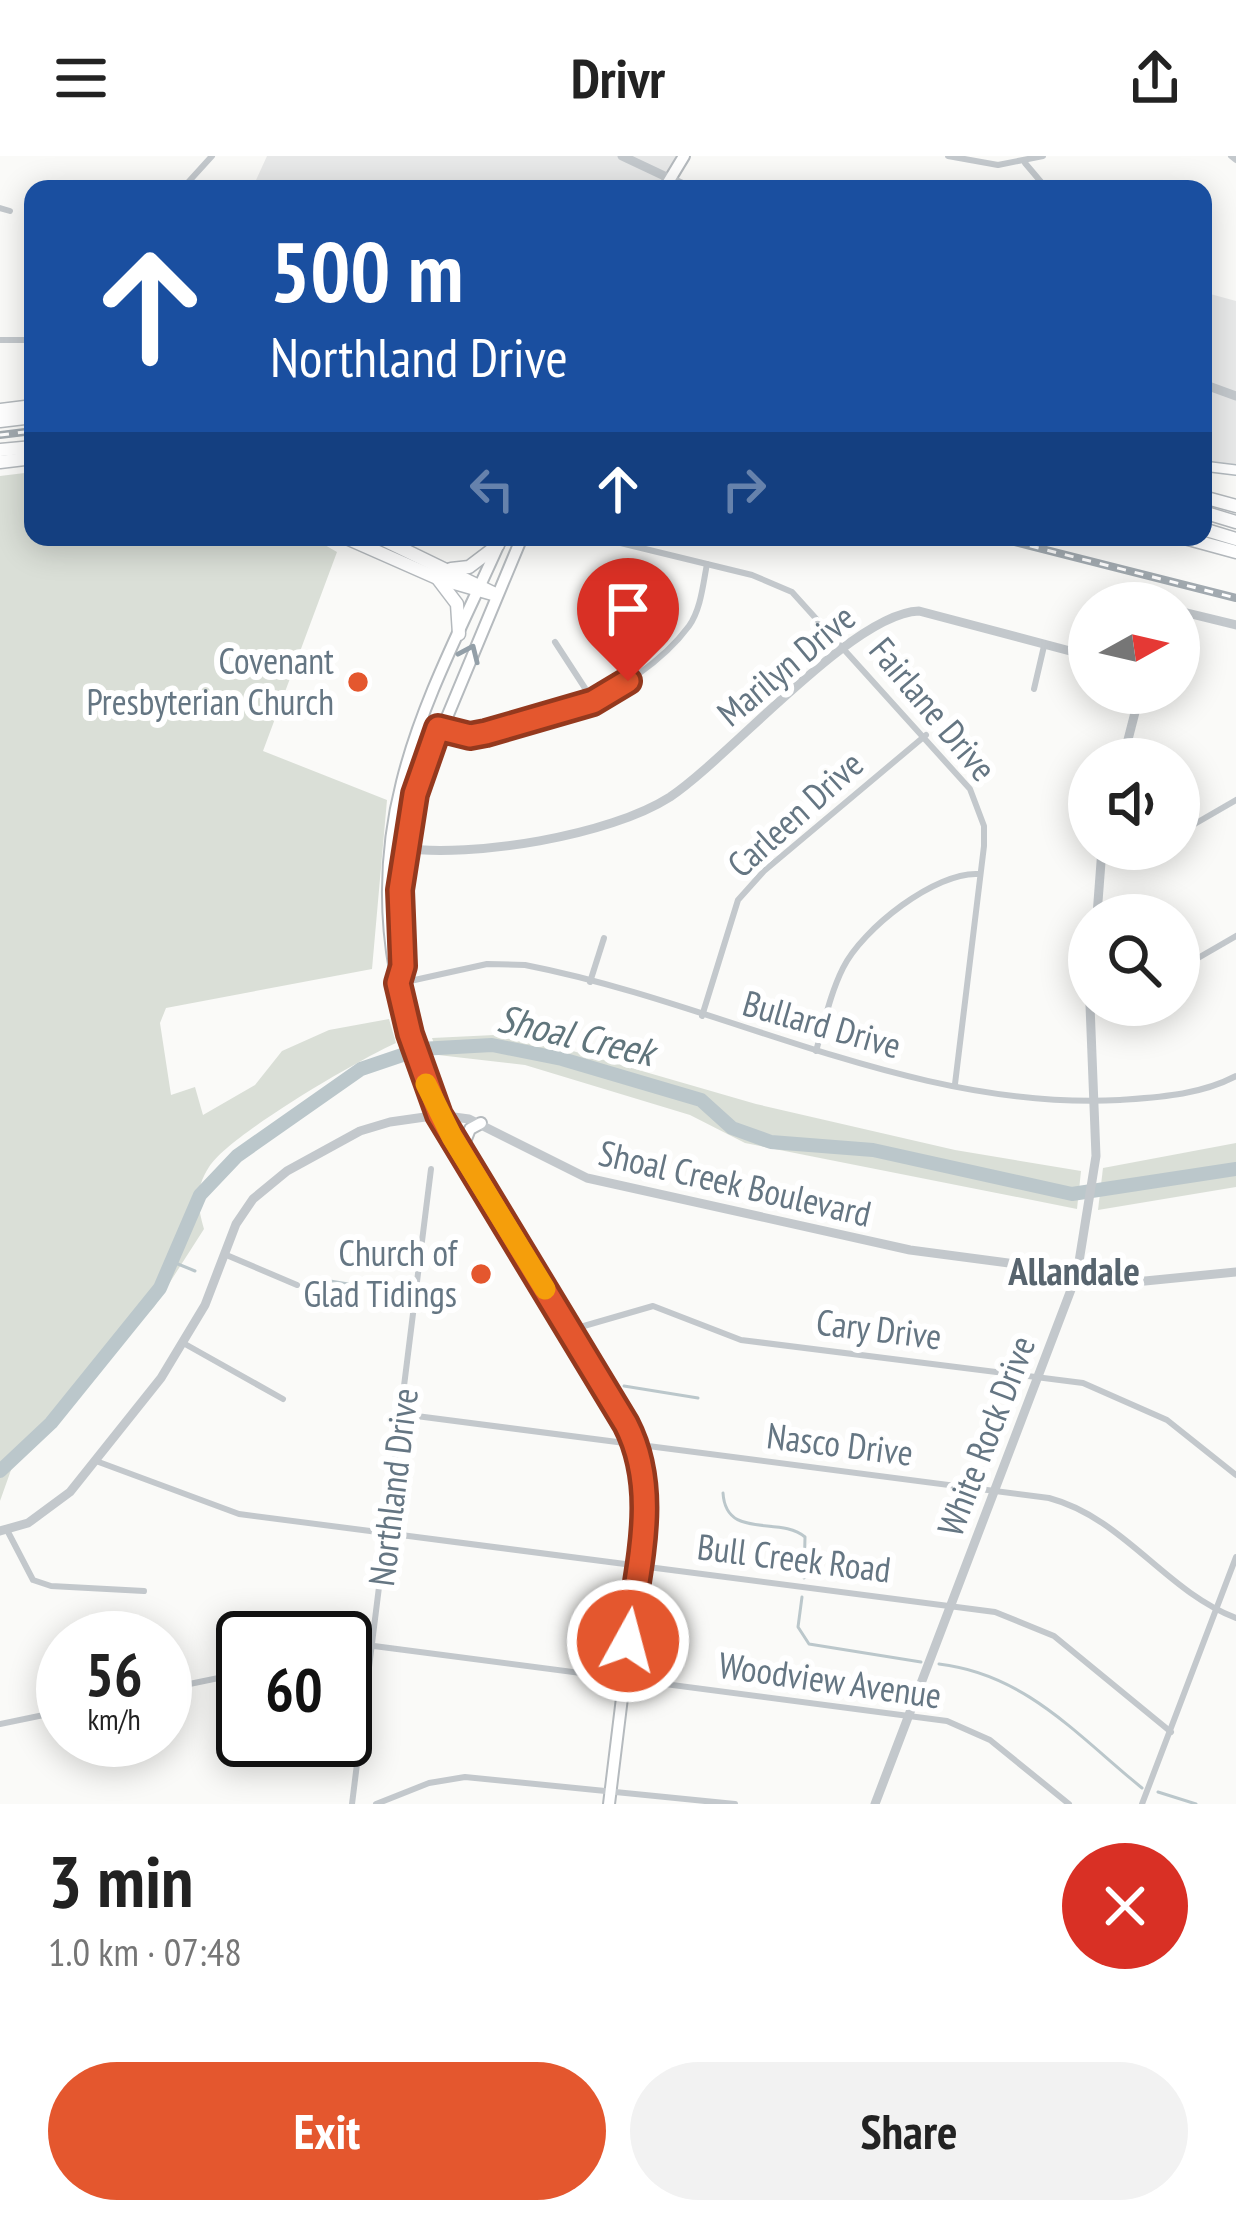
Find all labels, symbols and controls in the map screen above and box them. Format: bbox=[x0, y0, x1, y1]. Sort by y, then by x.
text: Drivr bbox=[571, 43, 665, 113]
icon: menu bbox=[48, 45, 114, 111]
icon: share bbox=[1122, 45, 1188, 111]
text: 500 m bbox=[270, 216, 463, 325]
icon: ahead bbox=[72, 228, 228, 384]
text: Northland Drive bbox=[270, 322, 568, 392]
icon: left bbox=[459, 456, 525, 522]
icon: ahead bbox=[585, 456, 651, 522]
icon: right bbox=[711, 456, 777, 522]
pin bbox=[577, 558, 679, 681]
icon: arrive bbox=[595, 576, 661, 642]
north arrow bbox=[1068, 582, 1200, 714]
map controls bbox=[1068, 582, 1200, 1026]
street label: Marilyn Drive bbox=[707, 593, 864, 736]
street label: Fairlane Drive bbox=[860, 627, 1007, 790]
place label: Covenant Presbyterian Church bbox=[87, 637, 334, 725]
one-way arrow bbox=[456, 644, 480, 666]
marker: Covenant Presbyterian Church bbox=[345, 669, 371, 695]
button: sound bbox=[1068, 738, 1200, 870]
street label: Carleen Drive bbox=[717, 740, 872, 887]
button: search bbox=[1068, 894, 1200, 1026]
street label: Bullard Drive bbox=[738, 979, 907, 1068]
water label: Shoal Creek bbox=[493, 992, 664, 1078]
street label: Shoal Creek Boulevard bbox=[594, 1128, 876, 1237]
place label: Church of Glad Tidings bbox=[303, 1229, 459, 1317]
district label: Allandale bbox=[1007, 1245, 1140, 1296]
marker: Church of Glad Tidings bbox=[468, 1261, 494, 1287]
street label: Cary Drive bbox=[814, 1298, 944, 1359]
street label: White Rock Drive bbox=[926, 1329, 1045, 1542]
street label: Northland Drive bbox=[357, 1386, 428, 1588]
street label: Nasco Drive bbox=[764, 1411, 916, 1476]
street label: Bull Creek Road bbox=[695, 1522, 893, 1593]
position arrow bbox=[565, 1578, 691, 1704]
speed limit sign: 60 bbox=[216, 1611, 372, 1767]
text: 56 bbox=[85, 1635, 143, 1713]
street label: Woodview Avenue bbox=[716, 1641, 944, 1718]
text: km/h bbox=[87, 1699, 141, 1738]
text: 3 min bbox=[48, 1834, 193, 1927]
button: close bbox=[1062, 1843, 1188, 1969]
text: 1.0 km · 07:48 bbox=[48, 1926, 242, 1977]
button: Exit bbox=[48, 2062, 606, 2200]
button: Share bbox=[630, 2062, 1188, 2200]

